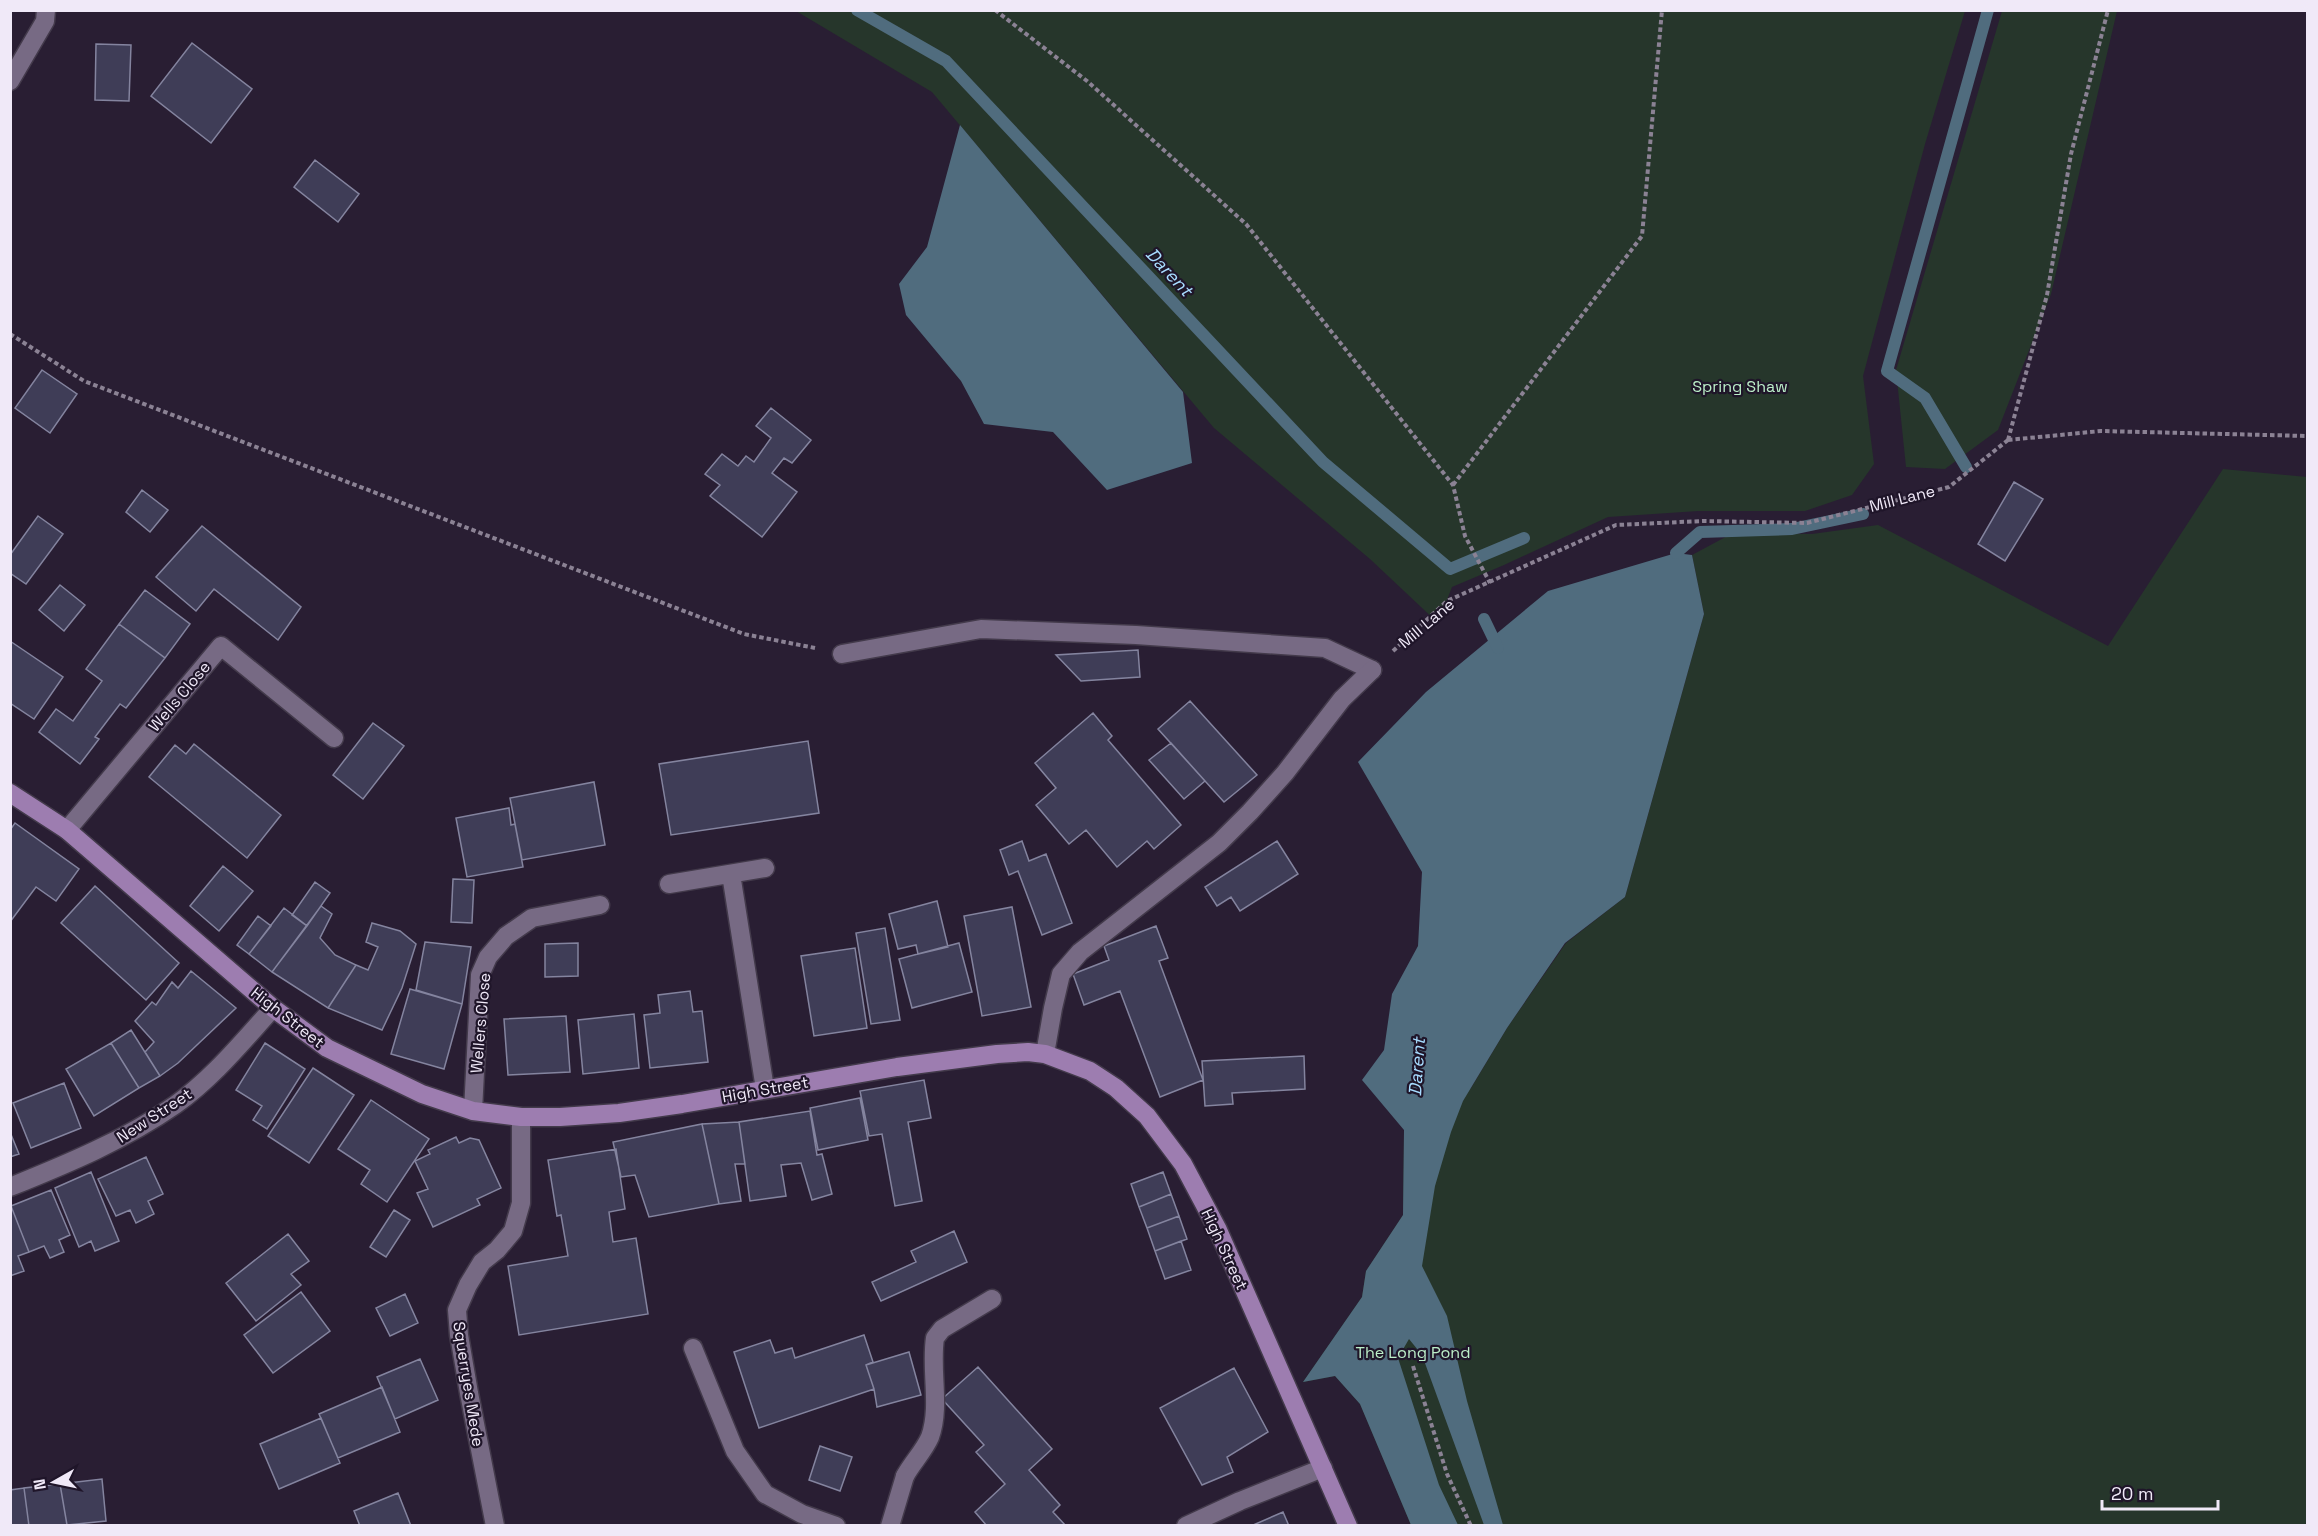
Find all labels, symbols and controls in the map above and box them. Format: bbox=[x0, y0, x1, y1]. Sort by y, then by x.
water label: Darent bbox=[1141, 242, 1199, 302]
park label: Spring Shaw bbox=[1692, 376, 1788, 397]
street label: Mill Lane bbox=[1867, 480, 1937, 517]
street label: Mill Lane bbox=[1394, 594, 1459, 653]
street label: Wells Close bbox=[144, 657, 215, 736]
street label: Wellers Close bbox=[466, 972, 495, 1074]
street label: High Street bbox=[247, 982, 329, 1053]
water label: Darent bbox=[1403, 1035, 1430, 1097]
street label: High Street bbox=[720, 1072, 810, 1107]
street label: New Street bbox=[113, 1083, 196, 1148]
street label: High Street bbox=[1197, 1205, 1253, 1293]
street label: Squerryes Mede bbox=[448, 1320, 489, 1448]
park label: The Long Pond bbox=[1356, 1342, 1470, 1363]
north arrow bbox=[24, 1452, 84, 1512]
scale bar bbox=[2102, 1473, 2218, 1511]
text: N bbox=[28, 1477, 51, 1491]
text: 20 m bbox=[2111, 1482, 2154, 1505]

